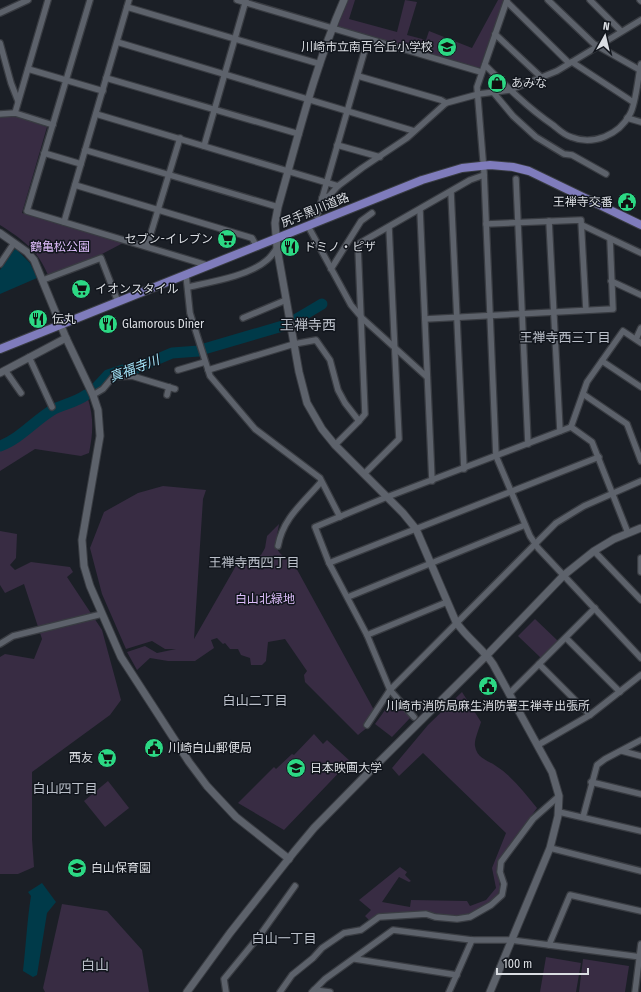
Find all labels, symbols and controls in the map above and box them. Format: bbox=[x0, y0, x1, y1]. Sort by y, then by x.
north arrow bbox=[585, 16, 625, 56]
text: N bbox=[602, 20, 610, 33]
school or university icon: 川崎市立南百合丘小学校 bbox=[436, 36, 458, 58]
place label: 川崎市立南百合丘小学校 bbox=[301, 40, 433, 54]
shop icon: あみな bbox=[486, 72, 508, 94]
place label: あみな bbox=[511, 76, 547, 90]
street label: 尻手黒川道路 bbox=[279, 190, 351, 230]
public building icon: 王禅寺交番 bbox=[616, 191, 638, 213]
place label: 王禅寺交番 bbox=[553, 195, 613, 209]
supermarket icon: セブン-イレブン bbox=[216, 228, 238, 250]
place label: セブン-イレブン bbox=[125, 232, 213, 246]
restaurant icon: ドミノ・ピザ bbox=[279, 236, 301, 258]
park label: 鶴亀松公園 bbox=[30, 240, 90, 254]
place label: ドミノ・ピザ bbox=[304, 240, 376, 254]
supermarket icon: イオンスタイル bbox=[70, 278, 92, 300]
place label: イオンスタイル bbox=[95, 282, 179, 296]
restaurant icon: 伝丸 bbox=[27, 308, 49, 330]
place label: 伝丸 bbox=[52, 312, 76, 326]
restaurant icon: Glamorous Diner bbox=[97, 313, 119, 335]
place label: Glamorous Diner bbox=[122, 317, 205, 331]
district label: 王禅寺西 bbox=[280, 317, 336, 334]
district label: 王禅寺西三丁目 bbox=[519, 330, 611, 345]
water label: 真福寺川 bbox=[107, 351, 163, 385]
district label: 王禅寺西四丁目 bbox=[208, 555, 300, 570]
park label: 白山北緑地 bbox=[235, 592, 295, 606]
public building icon: 川崎市消防局麻生消防署王禅寺出張所 bbox=[477, 675, 499, 697]
district label: 白山二丁目 bbox=[222, 693, 288, 708]
place label: 川崎市消防局麻生消防署王禅寺出張所 bbox=[386, 699, 590, 713]
public building icon: 川崎白山郵便局 bbox=[143, 737, 165, 759]
place label: 川崎白山郵便局 bbox=[168, 741, 252, 755]
supermarket icon: 西友 bbox=[96, 747, 118, 769]
place label: 西友 bbox=[69, 751, 93, 765]
school or university icon: 日本映画大学 bbox=[285, 757, 307, 779]
place label: 日本映画大学 bbox=[310, 761, 382, 775]
district label: 白山四丁目 bbox=[32, 781, 98, 796]
school or university icon: 白山保育園 bbox=[66, 857, 88, 879]
place label: 白山保育園 bbox=[91, 861, 151, 875]
district label: 白山一丁目 bbox=[251, 931, 317, 946]
scale bar bbox=[497, 950, 588, 976]
district label: 白山 bbox=[81, 957, 109, 974]
text: 100 m bbox=[503, 957, 532, 971]

